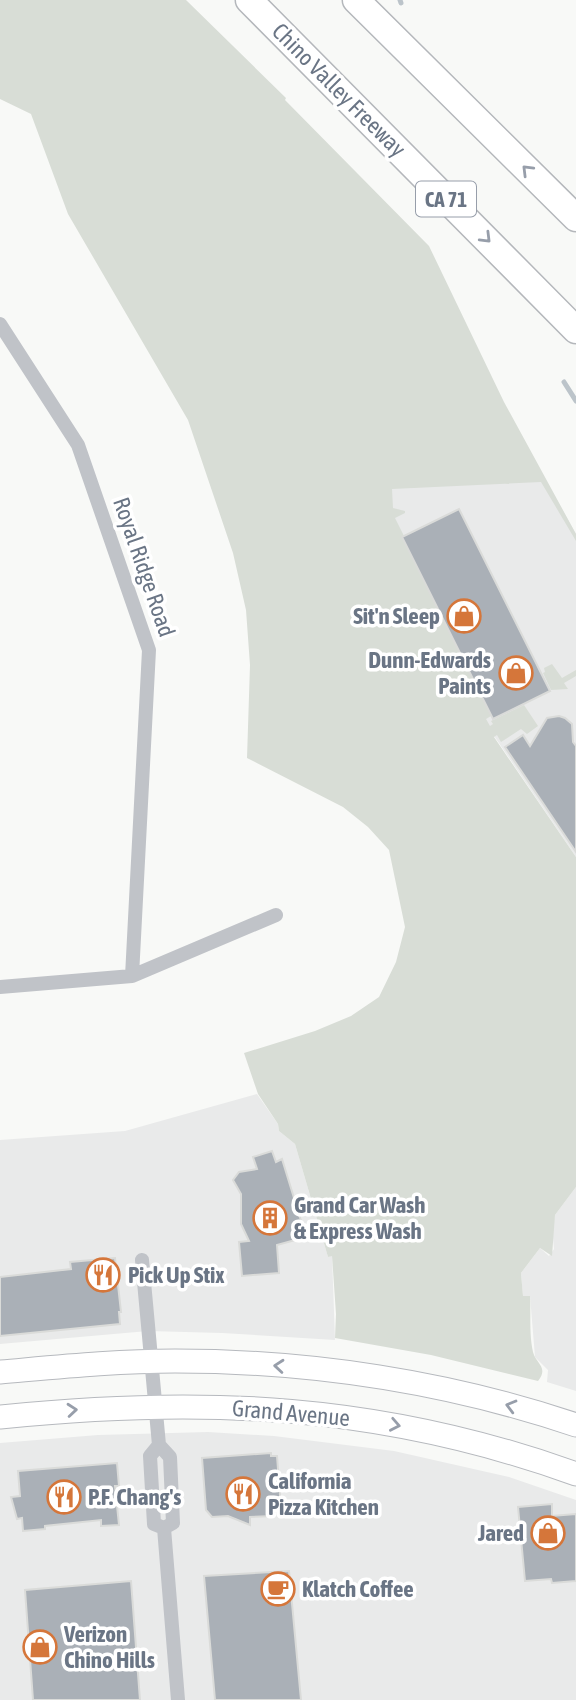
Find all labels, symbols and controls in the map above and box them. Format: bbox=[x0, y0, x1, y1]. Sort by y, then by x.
street label: Chino Valley Freeway bbox=[267, 18, 411, 162]
one-way arrow bbox=[523, 165, 536, 178]
road number: CA 71 bbox=[416, 182, 476, 216]
one-way arrow bbox=[477, 230, 490, 243]
street label: Royal Ridge Road bbox=[108, 494, 180, 640]
shop icon: Sit'n Sleep bbox=[445, 597, 483, 635]
place label: Sit'n Sleep bbox=[353, 603, 440, 629]
place label: Dunn-Edwards Paints bbox=[368, 647, 491, 699]
shop icon: Dunn-Edwards Paints bbox=[497, 654, 535, 692]
place label: Grand Car Wash & Express Wash bbox=[294, 1192, 425, 1244]
building icon: Grand Car Wash & Express Wash bbox=[251, 1199, 289, 1237]
restaurant icon: Pick Up Stix bbox=[84, 1256, 122, 1294]
place label: Pick Up Stix bbox=[128, 1262, 225, 1288]
one-way arrow bbox=[273, 1359, 284, 1374]
street label: Grand Avenue bbox=[231, 1395, 351, 1431]
one-way arrow bbox=[505, 1400, 517, 1414]
one-way arrow bbox=[67, 1403, 78, 1418]
one-way arrow bbox=[389, 1416, 401, 1431]
place label: California Pizza Kitchen bbox=[268, 1468, 379, 1520]
restaurant icon: California Pizza Kitchen bbox=[224, 1475, 262, 1513]
restaurant icon: P.F. Chang's bbox=[45, 1478, 83, 1516]
place label: P.F. Chang's bbox=[88, 1484, 181, 1510]
shop icon: Jared bbox=[529, 1514, 567, 1552]
place label: Jared bbox=[477, 1520, 524, 1546]
cafe icon: Klatch Coffee bbox=[259, 1570, 297, 1608]
place label: Klatch Coffee bbox=[302, 1576, 414, 1602]
place label: Verizon Chino Hills bbox=[63, 1621, 155, 1673]
shop icon: Verizon Chino Hills bbox=[21, 1628, 59, 1666]

